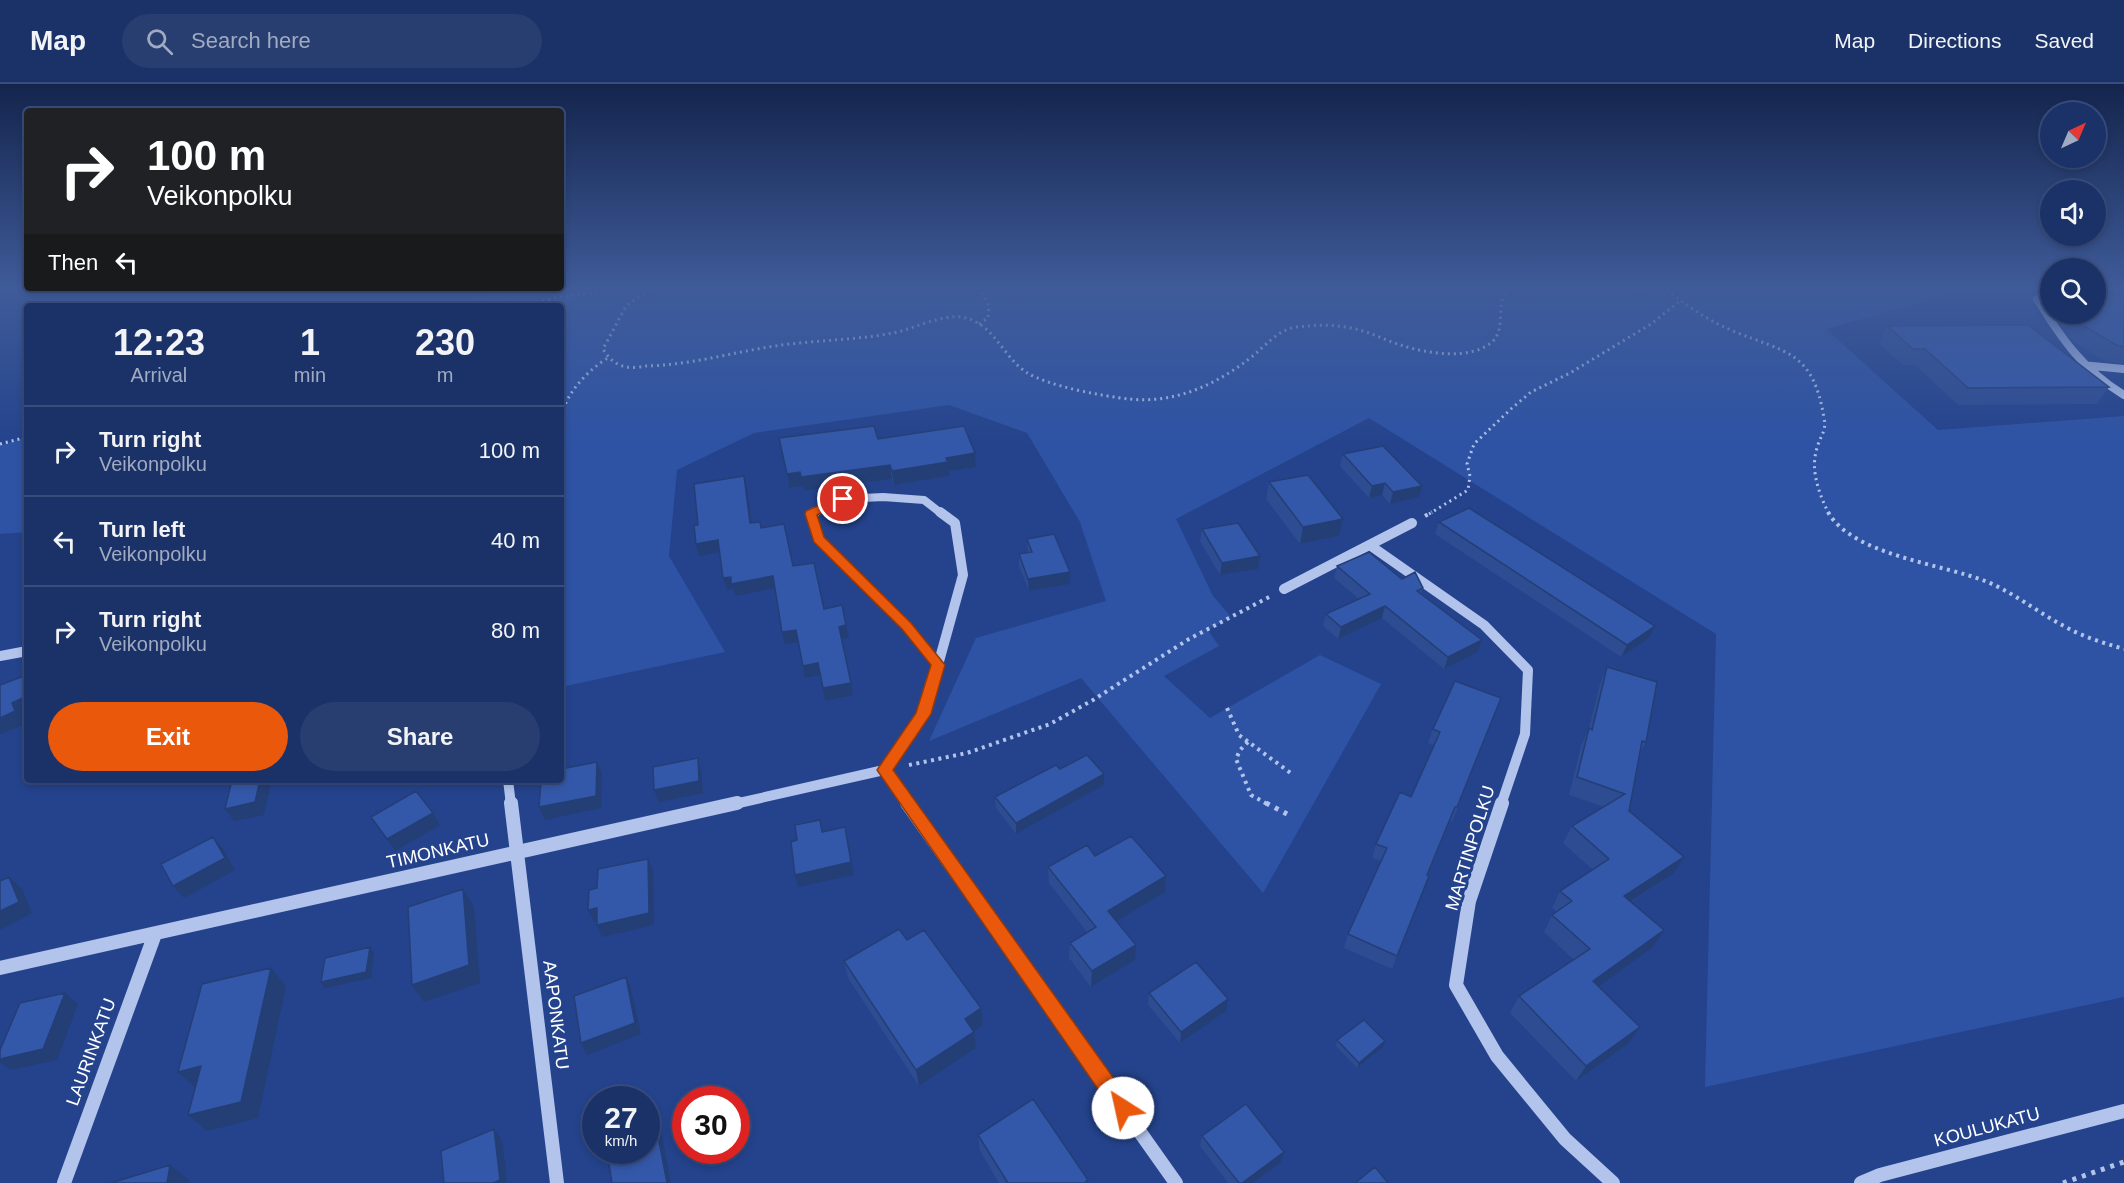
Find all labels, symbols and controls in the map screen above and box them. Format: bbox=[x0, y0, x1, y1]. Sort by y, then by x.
search box bbox=[122, 14, 542, 68]
text: Map bbox=[30, 25, 86, 56]
icon: search bbox=[143, 25, 176, 58]
text: Search here bbox=[191, 28, 311, 53]
text: Map bbox=[1834, 29, 1875, 52]
text: Directions bbox=[1908, 29, 2001, 52]
text: Saved bbox=[2034, 29, 2094, 52]
north arrow bbox=[2040, 102, 2106, 168]
map controls bbox=[2040, 102, 2106, 324]
icon: right bbox=[48, 132, 126, 210]
text: 100 m bbox=[147, 132, 266, 179]
button: sound bbox=[2040, 180, 2106, 246]
text: Veikonpolku bbox=[147, 181, 293, 211]
icon: left bbox=[110, 246, 143, 279]
text: Then bbox=[48, 250, 98, 275]
button: search bbox=[2040, 258, 2106, 324]
text: 12:23 bbox=[113, 322, 205, 363]
text: 1 bbox=[300, 322, 320, 363]
text: 230 bbox=[415, 322, 475, 363]
text: Arrival bbox=[131, 364, 187, 386]
text: min bbox=[294, 364, 326, 386]
text: m bbox=[437, 364, 453, 386]
text: Turn right bbox=[99, 427, 201, 452]
icon: right bbox=[48, 435, 81, 468]
text: 100 m bbox=[479, 438, 540, 463]
text: Veikonpolku bbox=[99, 453, 207, 475]
pin bbox=[817, 473, 868, 524]
icon: arrive bbox=[826, 482, 859, 515]
text: Turn left bbox=[99, 517, 185, 542]
icon: left bbox=[48, 525, 81, 558]
text: 40 m bbox=[491, 528, 540, 553]
text: Veikonpolku bbox=[99, 543, 207, 565]
text: Turn right bbox=[99, 607, 201, 632]
icon: right bbox=[48, 615, 81, 648]
text: 80 m bbox=[491, 618, 540, 643]
text: Veikonpolku bbox=[99, 633, 207, 655]
button: Exit bbox=[48, 702, 288, 771]
button: Share bbox=[300, 702, 540, 771]
street label: MARTINPOLKU bbox=[1441, 783, 1499, 913]
street label: TIMONKATU bbox=[385, 829, 491, 873]
street label: AAPONKATU bbox=[539, 959, 573, 1071]
street label: LAURINKATU bbox=[62, 996, 120, 1108]
position arrow bbox=[1091, 1076, 1155, 1140]
speed limit sign: 30 bbox=[672, 1086, 750, 1164]
text: 27 bbox=[604, 1101, 638, 1134]
street label: KOULUKATU bbox=[1932, 1103, 2042, 1151]
text: km/h bbox=[605, 1132, 637, 1149]

